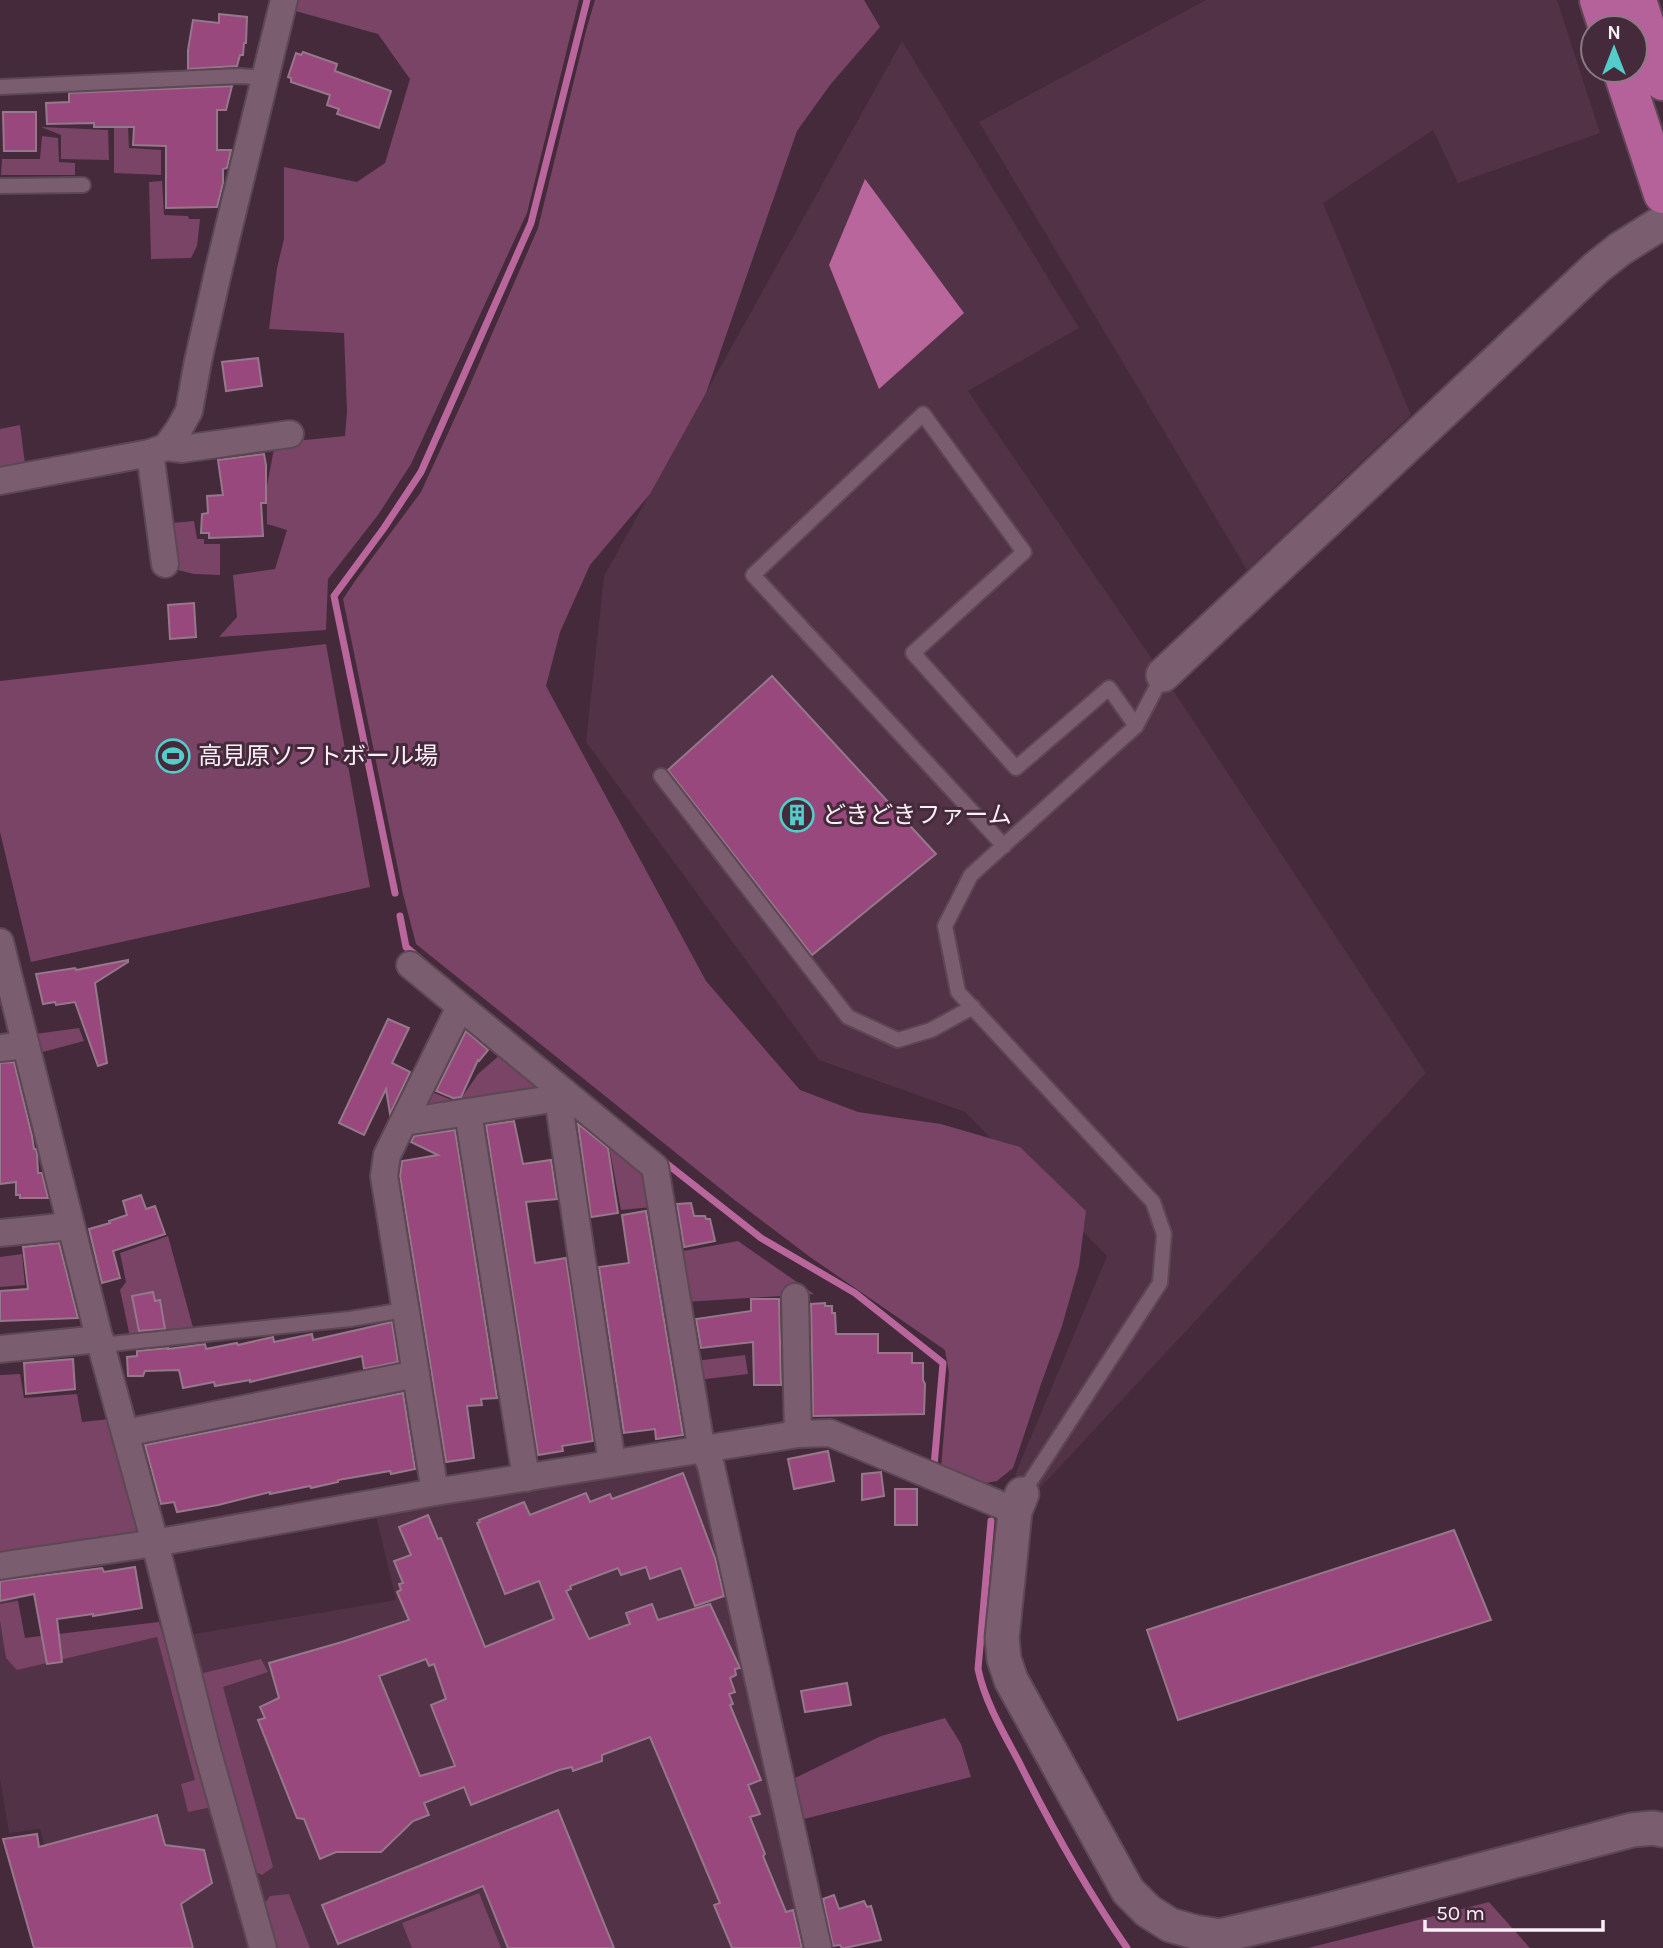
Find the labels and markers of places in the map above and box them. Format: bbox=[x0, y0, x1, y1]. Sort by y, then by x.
sports icon: 高見原ソフトボール場 bbox=[154, 737, 192, 775]
place label: 高見原ソフトボール場 bbox=[198, 742, 438, 770]
building icon: どきどきファーム bbox=[778, 796, 816, 834]
place label: どきどきファーム bbox=[822, 801, 1012, 829]

